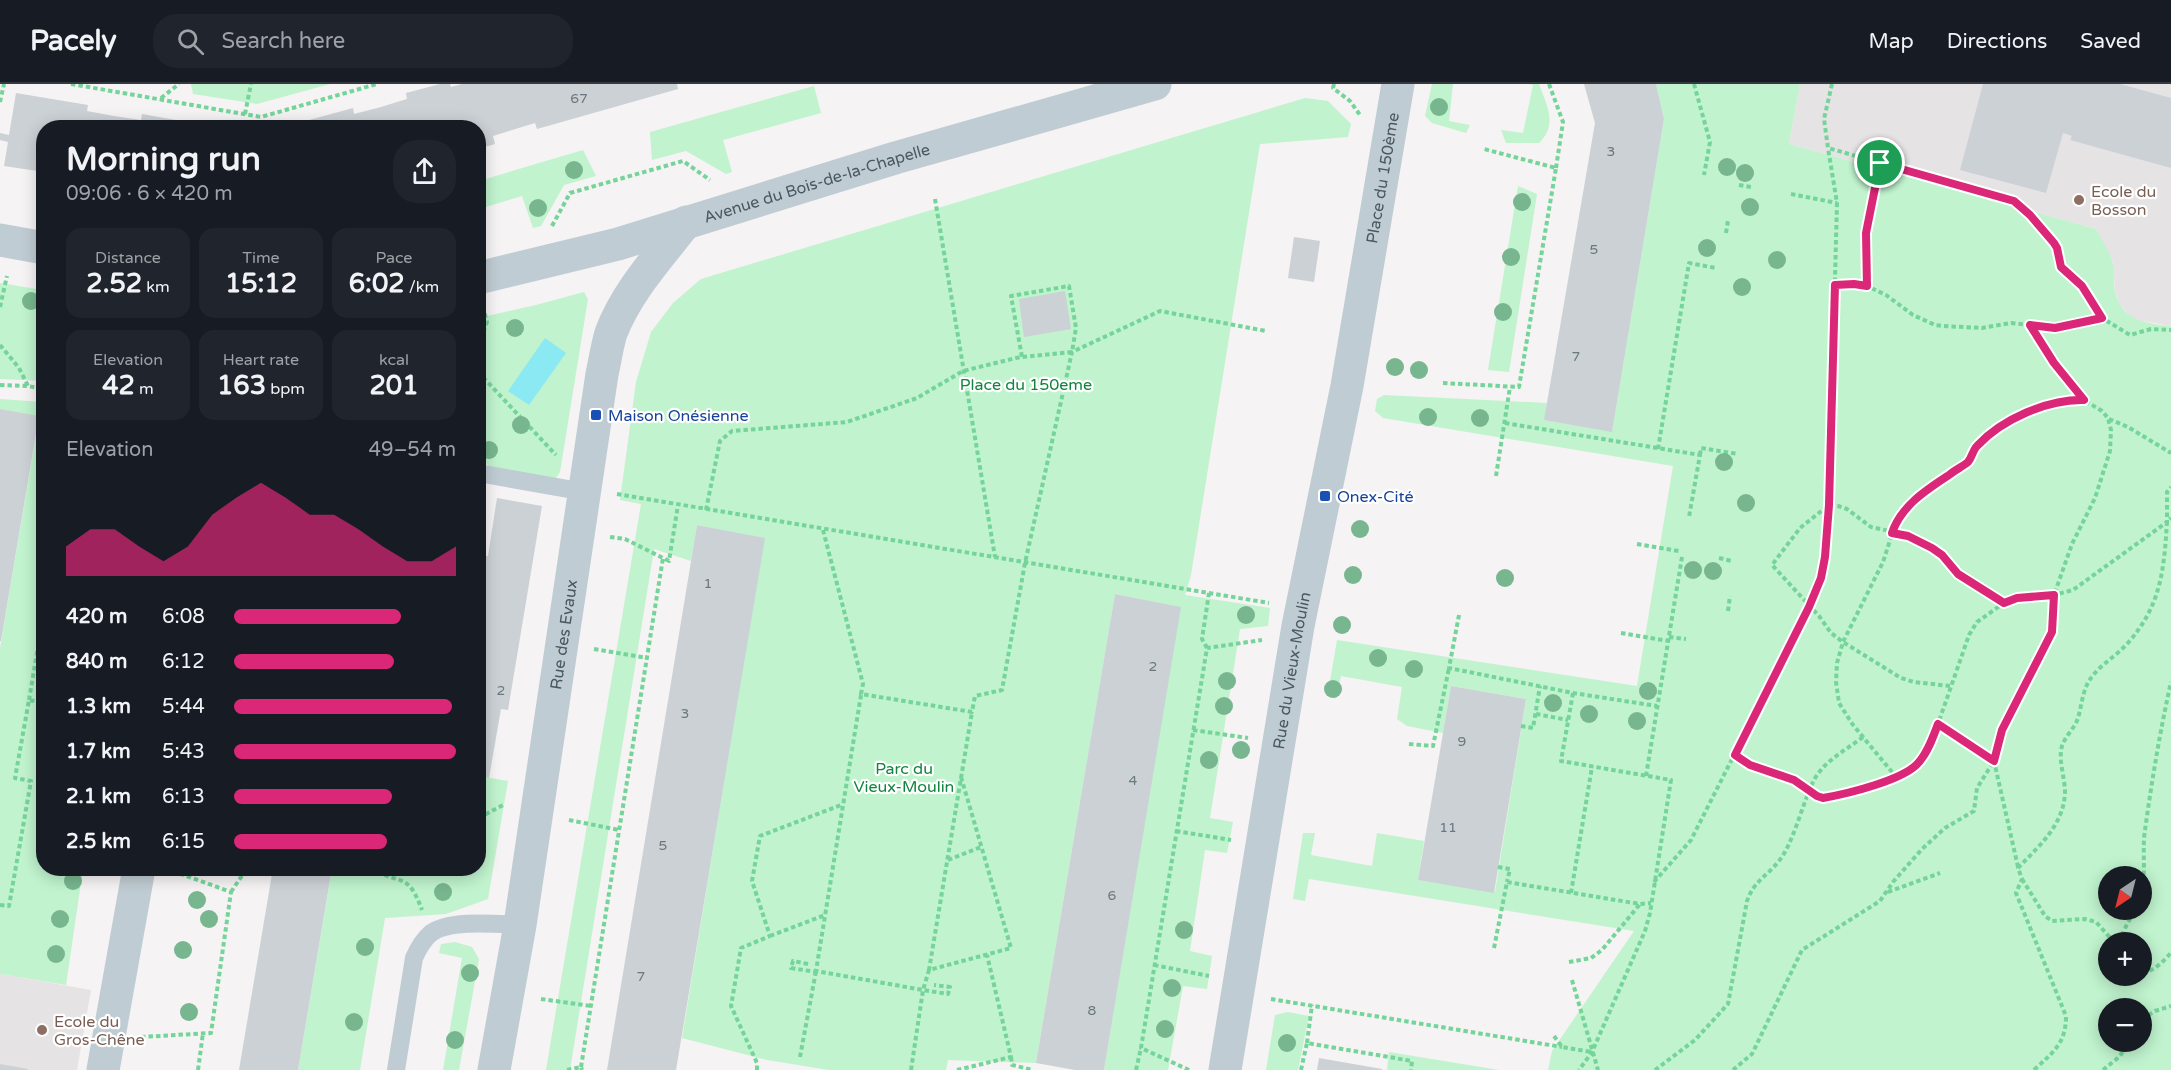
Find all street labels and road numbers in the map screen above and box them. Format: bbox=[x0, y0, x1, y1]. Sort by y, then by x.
street label: Place du 150ème bbox=[1362, 111, 1404, 245]
street label: Avenue du Bois-de-la-Chapelle bbox=[701, 140, 932, 228]
street label: Rue des Evaux bbox=[546, 578, 582, 691]
street label: Rue du Vieux-Moulin bbox=[1269, 590, 1316, 751]

